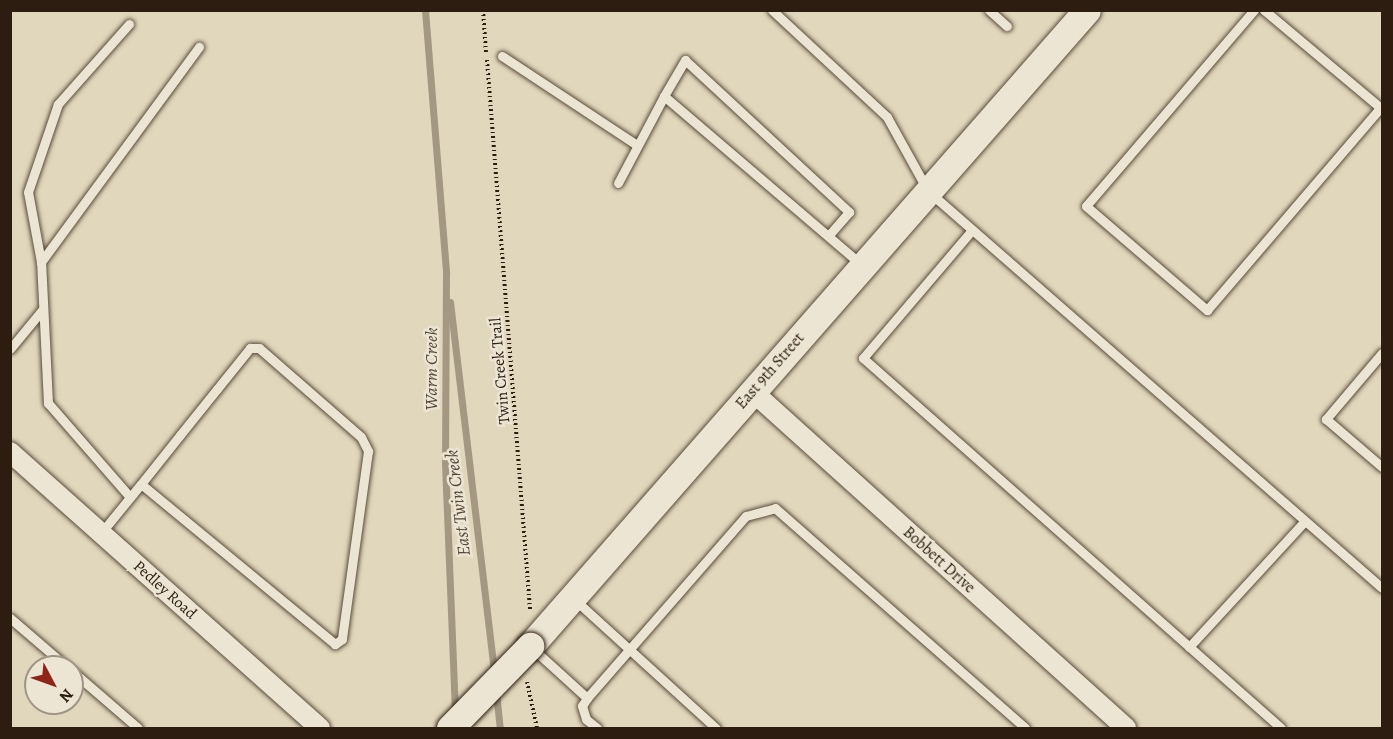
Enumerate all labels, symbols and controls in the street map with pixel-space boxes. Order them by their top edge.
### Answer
street label: Twin Creek Trail [486,317,514,425]
water label: Warm Creek [420,328,442,410]
street label: East 9th Street [732,329,808,413]
water label: East Twin Creek [441,449,475,557]
street label: Bobbett Drive [899,523,979,597]
street label: Pedley Road [129,557,201,623]
north arrow [24,655,84,715]
text: N [54,684,78,707]

